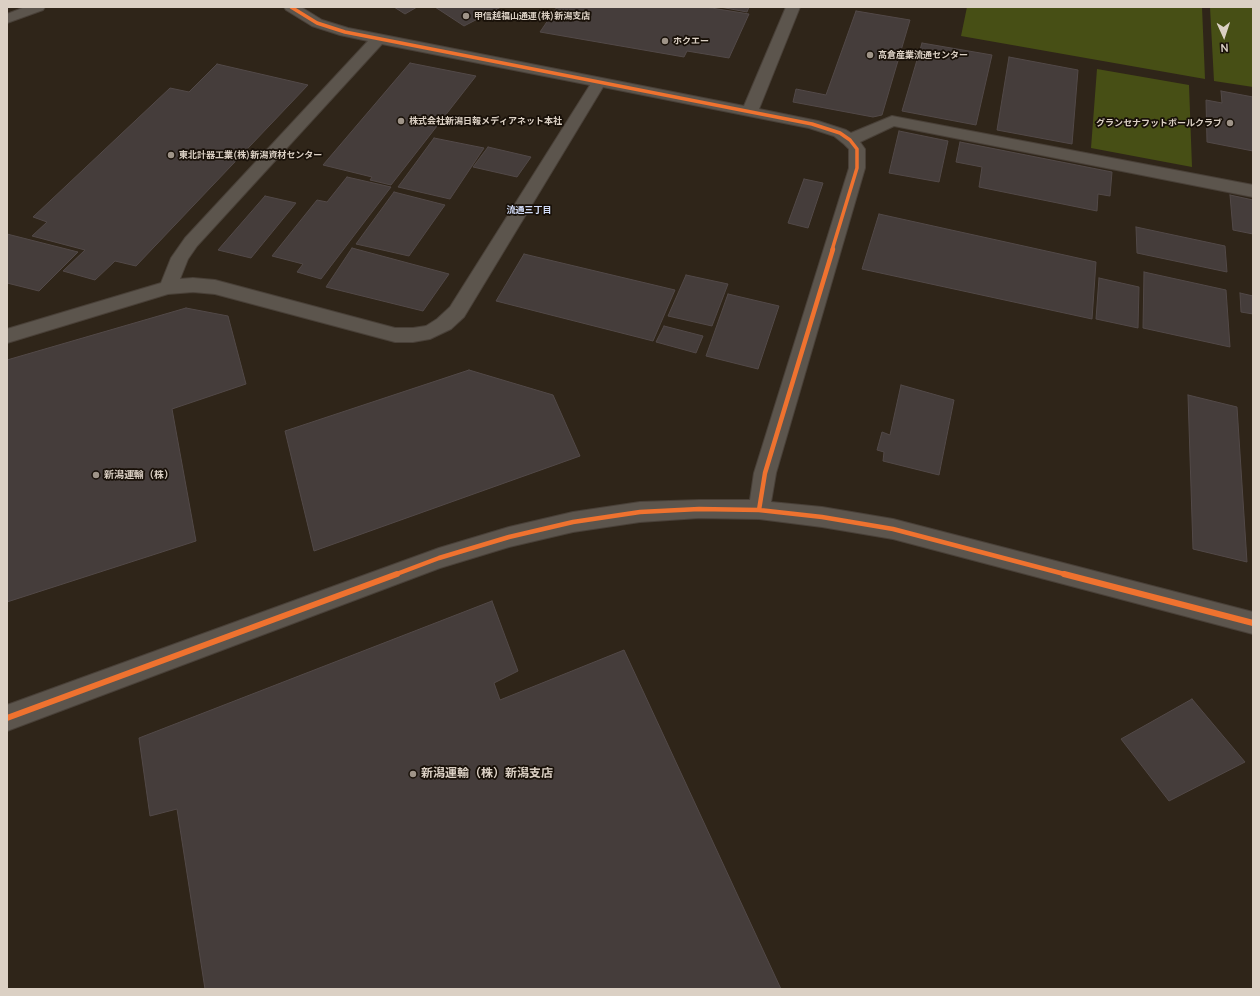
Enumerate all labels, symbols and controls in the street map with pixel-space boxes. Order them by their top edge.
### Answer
marker: 甲信越福山通運(株)新潟支店 [461,11,471,21]
place label: 甲信越福山通運(株)新潟支店 [474,11,590,21]
north arrow [1204,16,1244,56]
marker: ホクエー [660,36,670,46]
place label: ホクエー [673,36,709,46]
text: N [1220,41,1229,56]
marker: 高倉産業流通センター [865,50,875,60]
place label: 高倉産業流通センター [878,50,968,60]
marker: 株式会社新潟日報メディアネット本社 [396,116,406,126]
place label: 株式会社新潟日報メディアネット本社 [409,116,562,126]
place label: グランセナフットボールクラブ [1096,118,1222,128]
marker: グランセナフットボールクラブ [1225,118,1235,128]
marker: 東北計器工業(株)新潟資材センター [166,150,176,160]
place label: 東北計器工業(株)新潟資材センター [179,150,322,160]
district label: 流通三丁目 [507,205,551,215]
place label: 新潟運輸（株） [104,469,174,481]
marker: 新潟運輸（株） [91,470,101,480]
place label: 新潟運輸（株）新潟支店 [421,767,553,781]
marker: 新潟運輸（株）新潟支店 [408,769,418,779]

